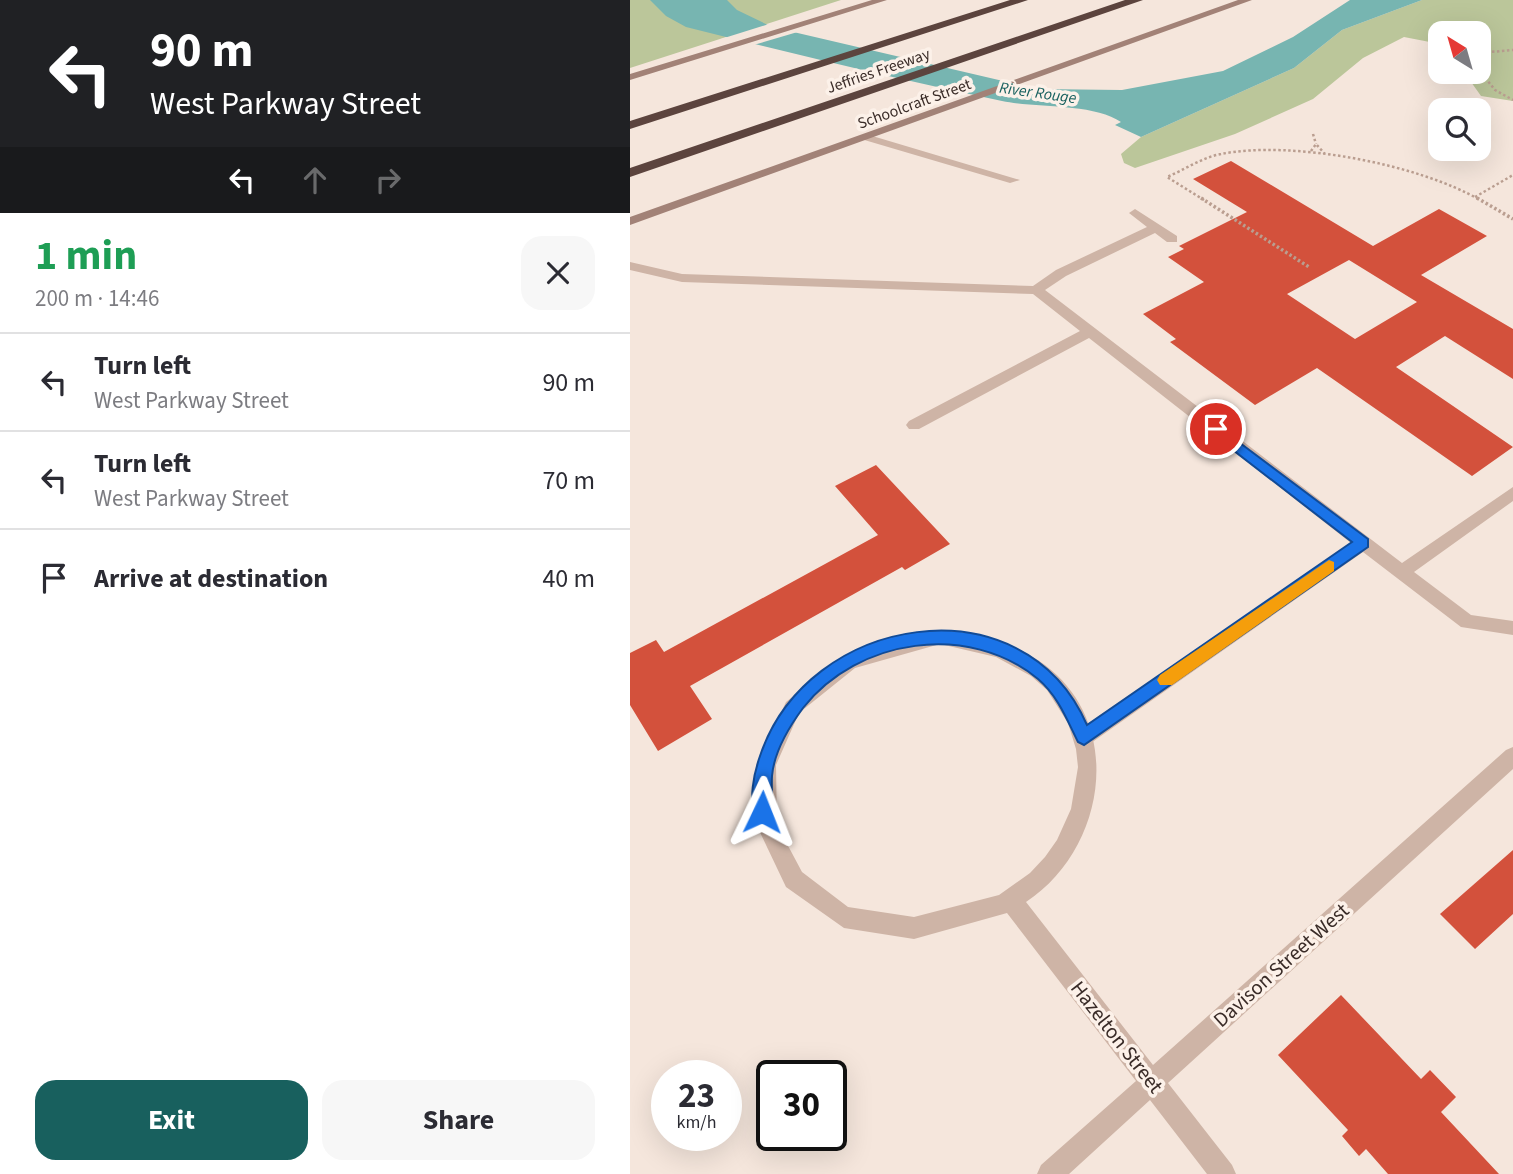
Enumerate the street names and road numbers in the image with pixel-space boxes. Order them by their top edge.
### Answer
street label: Jeffries Freeway [824,43,933,99]
street label: Schoolcraft Street [855,73,975,135]
street label: Davison Street West [1206,896,1356,1034]
street label: Hazelton Street [1064,974,1170,1100]

